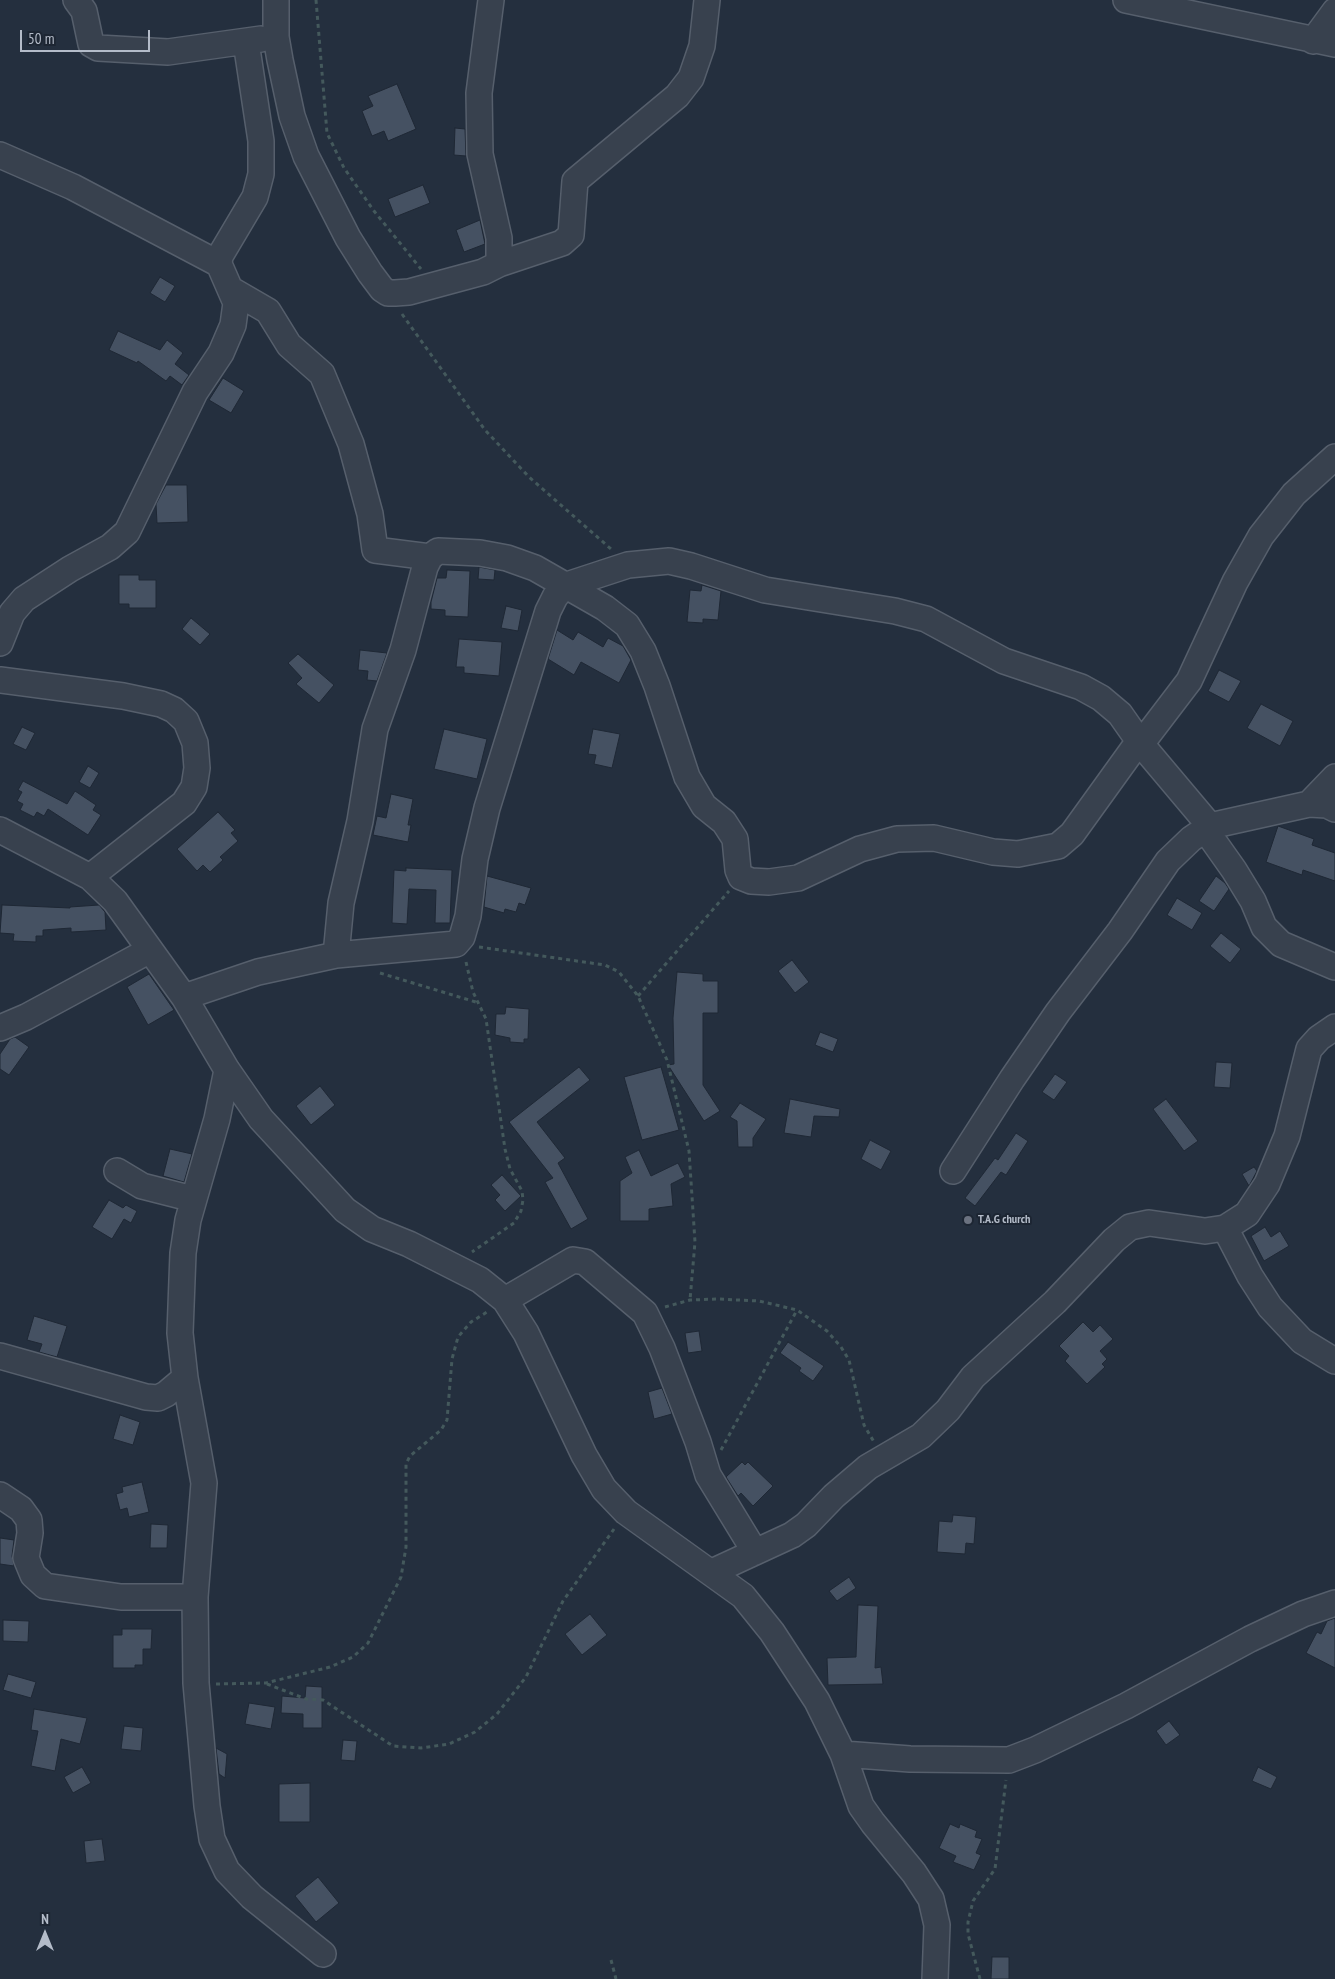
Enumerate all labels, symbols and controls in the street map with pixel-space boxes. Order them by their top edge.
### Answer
scale bar [22,20,152,52]
text: 50 m [28,29,54,48]
place label: T.A.G church [978,1213,1030,1227]
marker: T.A.G church [962,1214,974,1226]
north arrow [20,1909,70,1959]
text: N [41,1910,49,1928]

